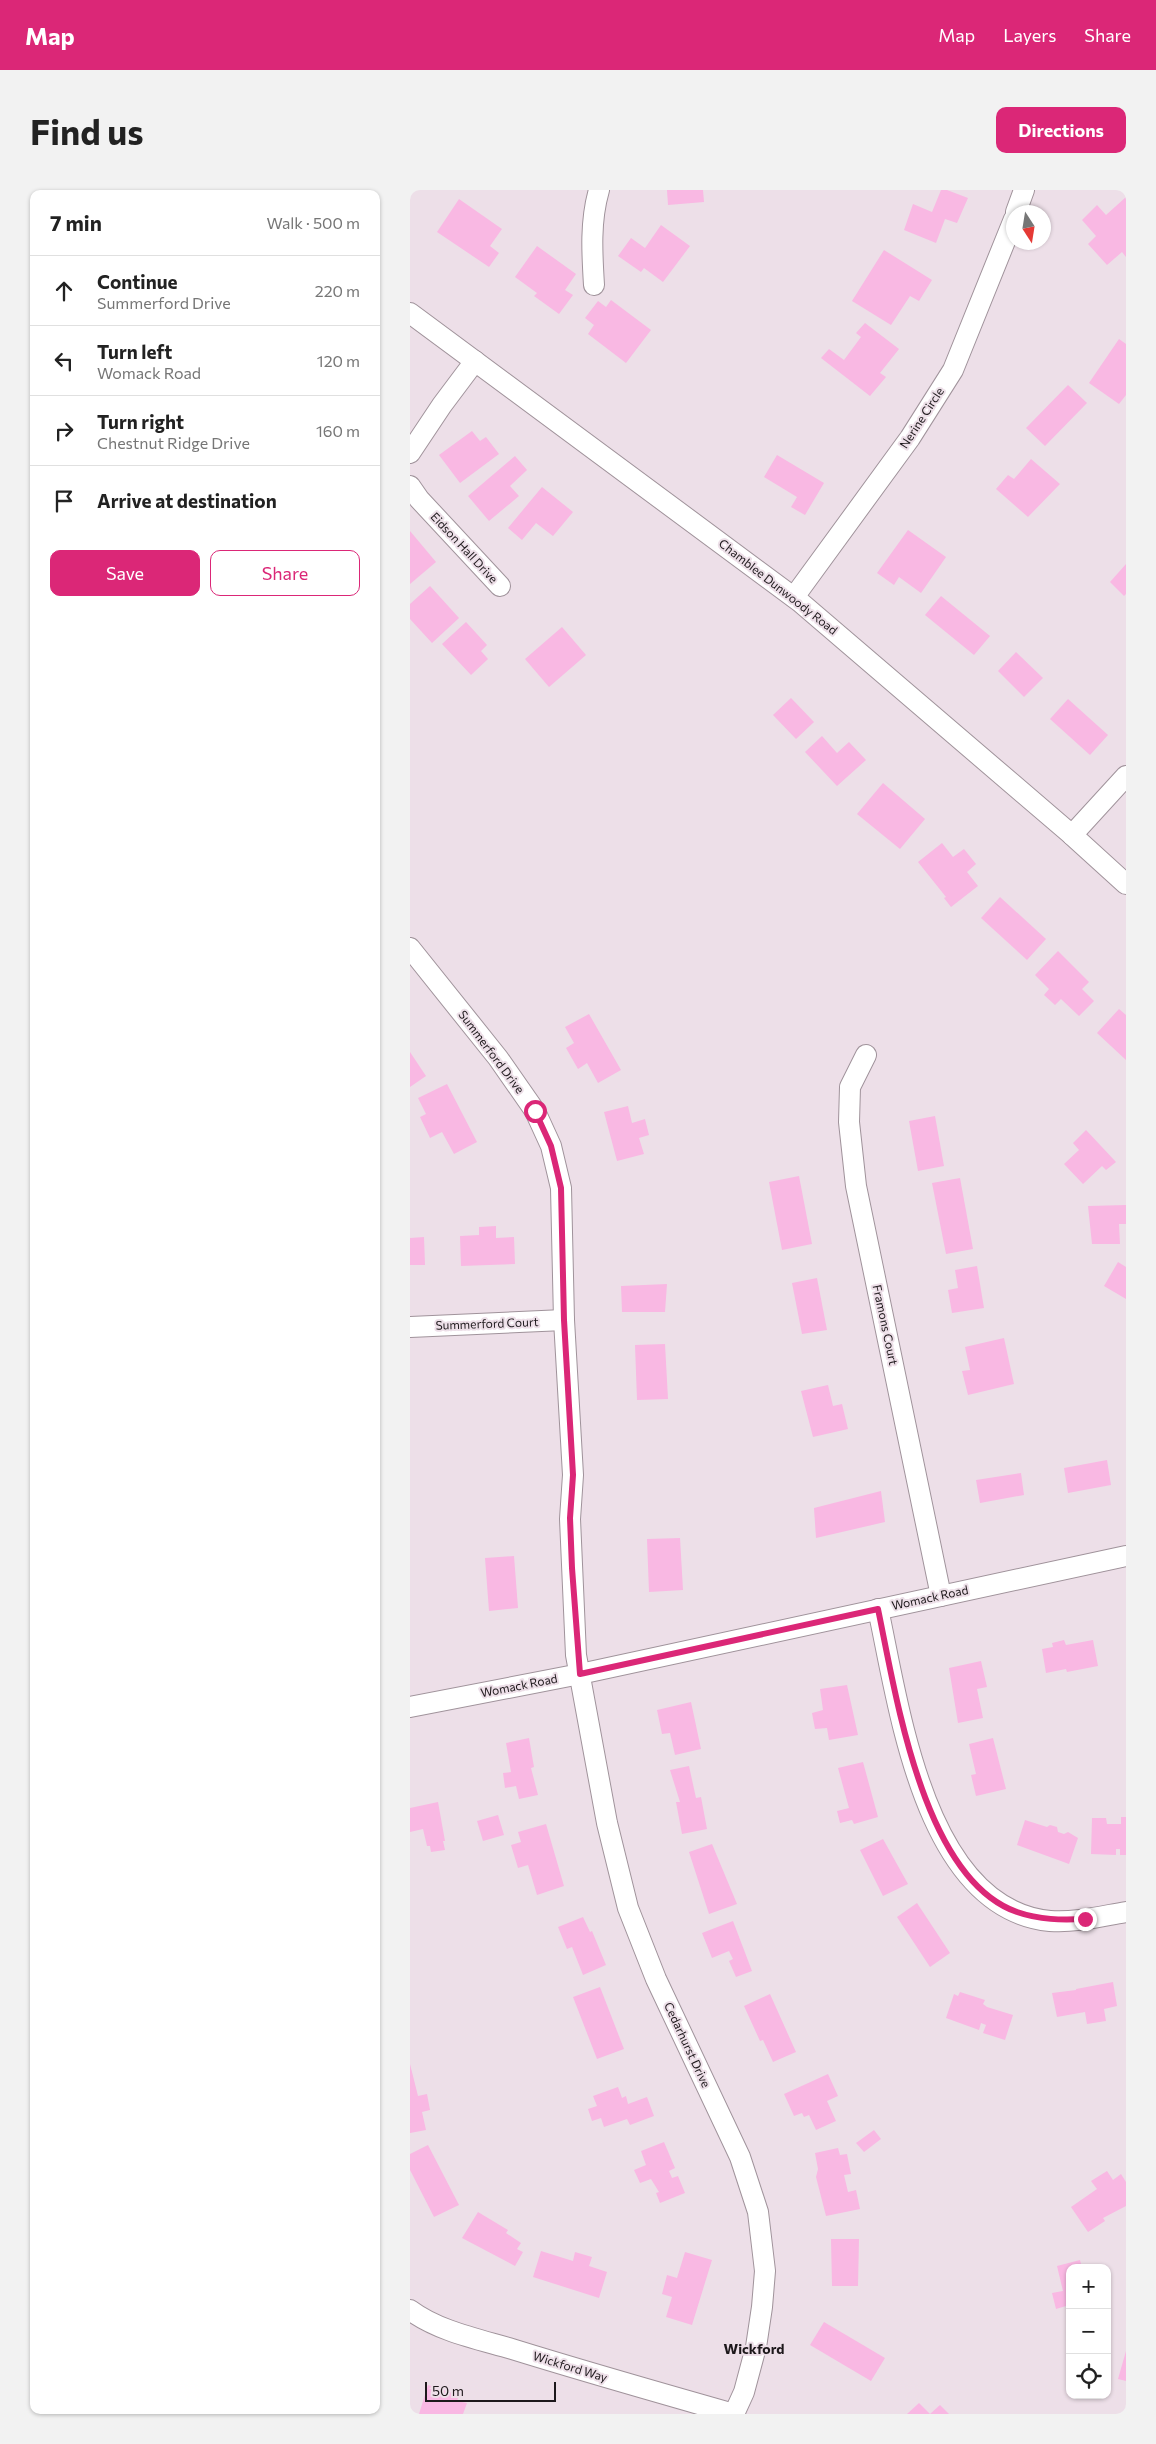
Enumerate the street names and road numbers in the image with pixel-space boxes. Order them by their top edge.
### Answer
street label: Nerine Circle [896,384,946,451]
street label: Eidson Hall Drive [428,509,501,586]
street label: Chamblee Dunwoody Road [717,536,841,637]
street label: Summerford Drive [456,1007,528,1096]
street label: Framons Court [871,1283,901,1366]
street label: Summerford Court [435,1314,539,1332]
street label: Womack Road [890,1582,969,1612]
street label: Womack Road [479,1671,559,1699]
street label: Cedarhurst Drive [662,2000,714,2089]
street label: Wickford Way [531,2348,609,2384]

